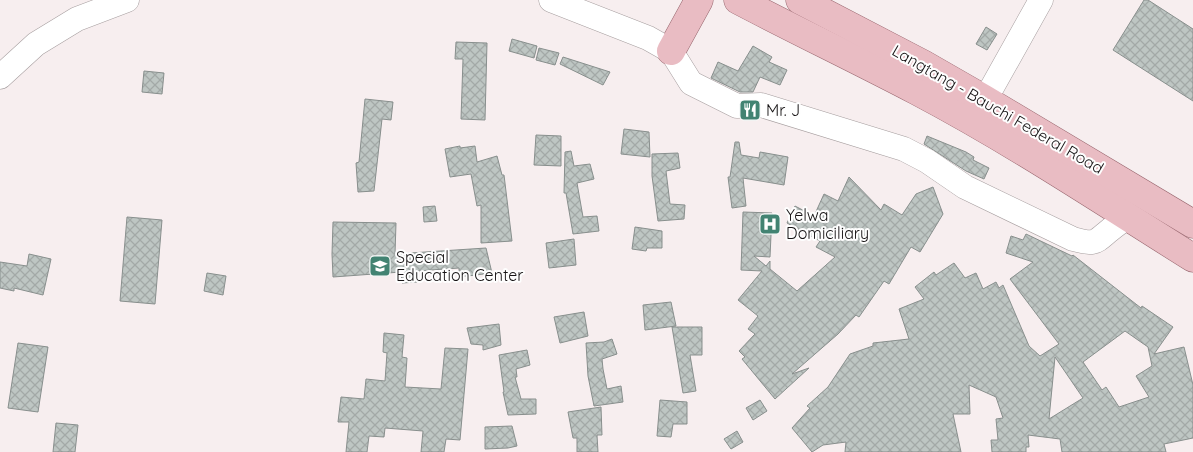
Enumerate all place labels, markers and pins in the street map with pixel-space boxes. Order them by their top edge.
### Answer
restaurant icon: Mr. J [738,98,762,122]
place label: Mr. J [766,100,800,120]
place label: Yelwa Domiciliary [786,205,869,243]
hospital icon: Yelwa Domiciliary [758,212,782,236]
place label: Special Education Center [396,247,523,285]
school or university icon: Special Education Center [368,254,392,278]

